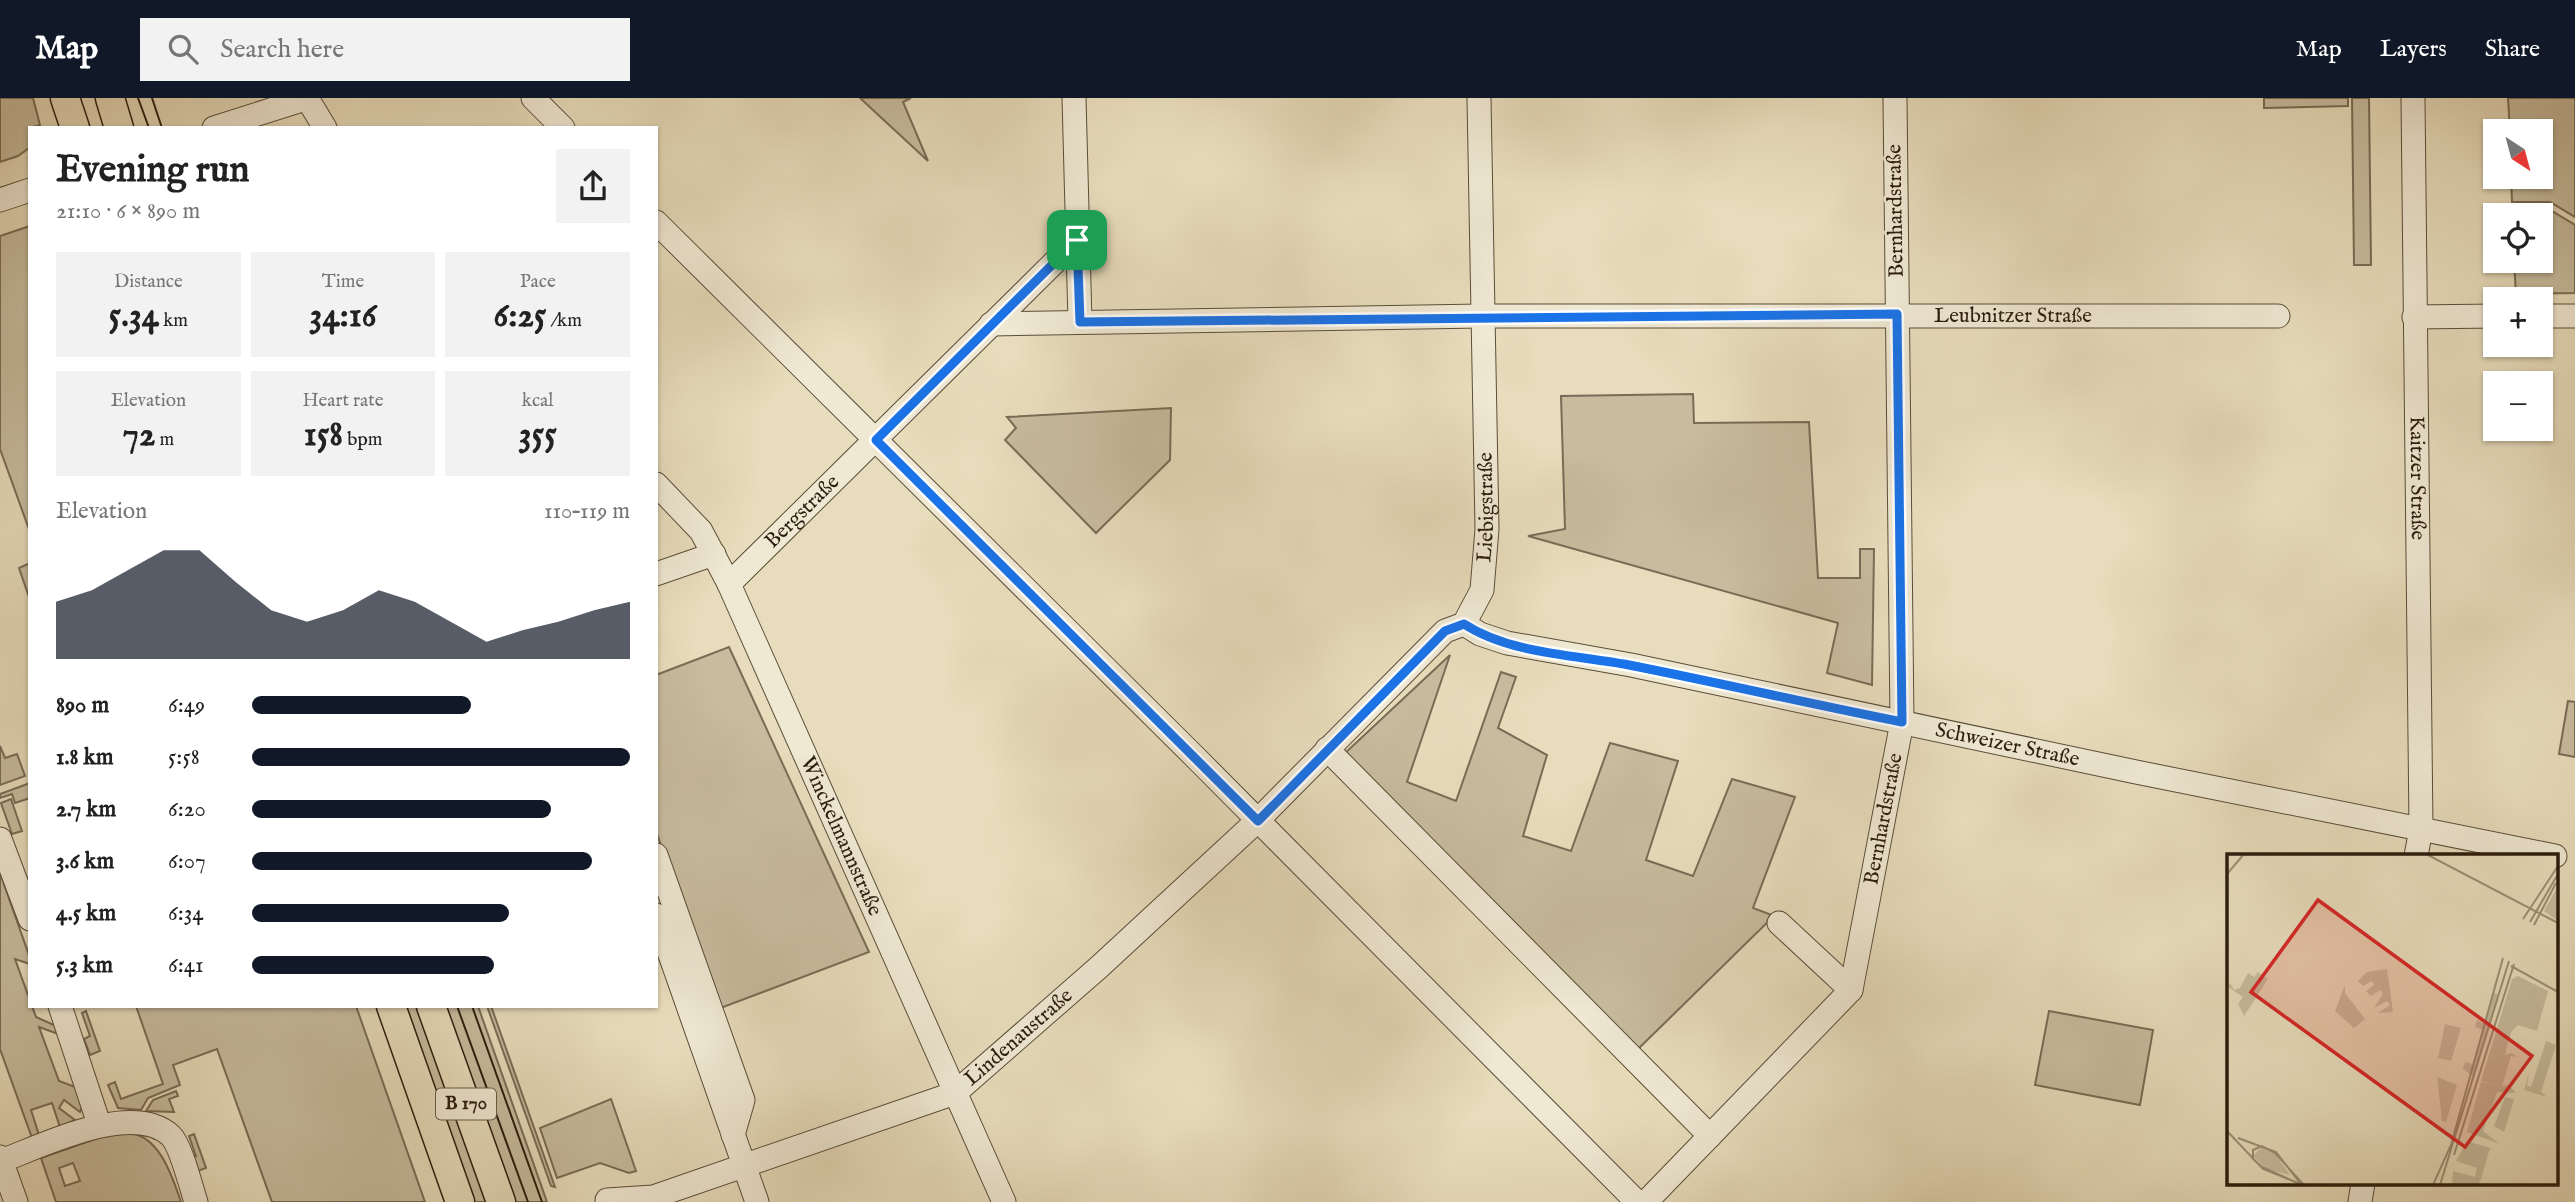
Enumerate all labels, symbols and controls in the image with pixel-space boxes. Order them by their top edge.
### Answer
search box [140,18,630,81]
text: Map [35,28,98,70]
icon: search [164,30,202,68]
text: Search here [220,33,344,66]
text: Map [2296,34,2342,65]
text: Layers [2380,34,2447,65]
text: Share [2485,34,2540,65]
north arrow [2483,119,2553,189]
map controls [2483,119,2553,441]
street label: Bernhardstraße [1881,144,1911,278]
text: Evening run [56,147,250,195]
button: share [556,149,630,223]
text: 21:10 · 6 × 890 m [56,197,200,226]
button: locate [2483,203,2553,273]
pin [1047,210,1107,270]
icon: arrive [1058,221,1096,259]
text: Distance [114,270,183,294]
text: Time [322,270,364,294]
text: Pace [520,270,556,294]
button: + [2483,287,2553,357]
text: 5.34 [109,294,159,339]
text: 34:16 [309,294,377,339]
text: 6:25 [493,294,546,339]
street label: Leubnitzer Straße [1934,303,2092,330]
text: km [159,309,188,333]
text: /km [546,309,582,333]
button: − [2483,371,2553,441]
text: Elevation [111,389,186,413]
text: Heart rate [302,389,384,413]
text: kcal [522,389,554,413]
text: 72 [123,413,155,458]
text: 158 [304,413,343,458]
text: 355 [518,413,557,458]
street label: Kaitzer Straße [2403,416,2431,540]
text: m [155,428,174,452]
text: bpm [343,428,382,452]
street label: Liebigstraße [1471,452,1501,563]
street label: Bergstraße [759,469,846,554]
text: Elevation [56,497,147,526]
text: 110–119 m [544,497,630,526]
text: 890 m [56,691,109,720]
text: 6:49 [168,691,205,720]
street label: Schweizer Straße [1933,716,2082,773]
text: 1.8 km [56,743,114,772]
text: 5:58 [168,743,200,772]
street label: Bernhardstraße [1858,751,1909,887]
street label: Winckelmannstraße [794,752,889,921]
text: 2.7 km [56,795,116,824]
text: 6:20 [168,795,206,824]
text: 3.6 km [56,847,114,876]
text: 6:07 [168,847,206,876]
inset map [2227,854,2558,1184]
text: 4.5 km [56,899,116,928]
text: 6:34 [168,899,204,928]
text: 5.3 km [56,951,113,980]
text: 6:41 [168,951,204,980]
street label: Lindenaustraße [959,982,1079,1092]
road number: B 170 [436,1088,496,1120]

